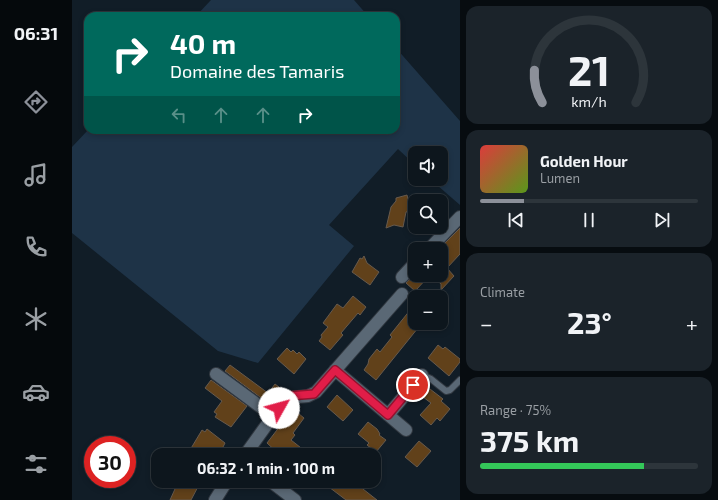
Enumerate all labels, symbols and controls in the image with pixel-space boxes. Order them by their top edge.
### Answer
text: 06:31 [14,22,58,44]
text: 40 m [170,26,236,60]
icon: right [104,28,156,80]
text: 21 [568,44,610,94]
text: Domaine des Tamaris [170,60,344,82]
icon: directions [22,88,50,116]
text: km/h [571,92,607,109]
icon: left [168,104,190,126]
icon: ahead [210,104,232,126]
icon: ahead [252,104,274,126]
icon: right [294,104,316,126]
map controls [408,146,448,330]
button: sound [408,146,448,186]
text: Golden Hour [540,152,628,170]
icon: music [22,161,50,189]
text: Lumen [540,170,580,186]
button: search [408,194,448,234]
icon: previous [505,209,527,231]
icon: pause [578,209,600,231]
icon: next [651,209,673,231]
icon: phone [22,233,50,261]
button: + [408,242,448,282]
text: Climate [480,284,525,300]
button: − [408,290,448,330]
text: 23° [567,304,612,340]
icon: climate [22,305,50,333]
text: − [480,310,493,336]
text: + [686,310,698,336]
pin [396,368,430,402]
icon: arrive [402,374,424,396]
icon: car [22,378,50,406]
position arrow [258,387,300,429]
text: Range · 75% [480,402,551,418]
text: 375 km [480,422,579,458]
speed limit sign: 30 [84,436,136,488]
icon: filters [22,450,50,478]
text: 06:32 · 1 min · 100 m [197,459,335,477]

